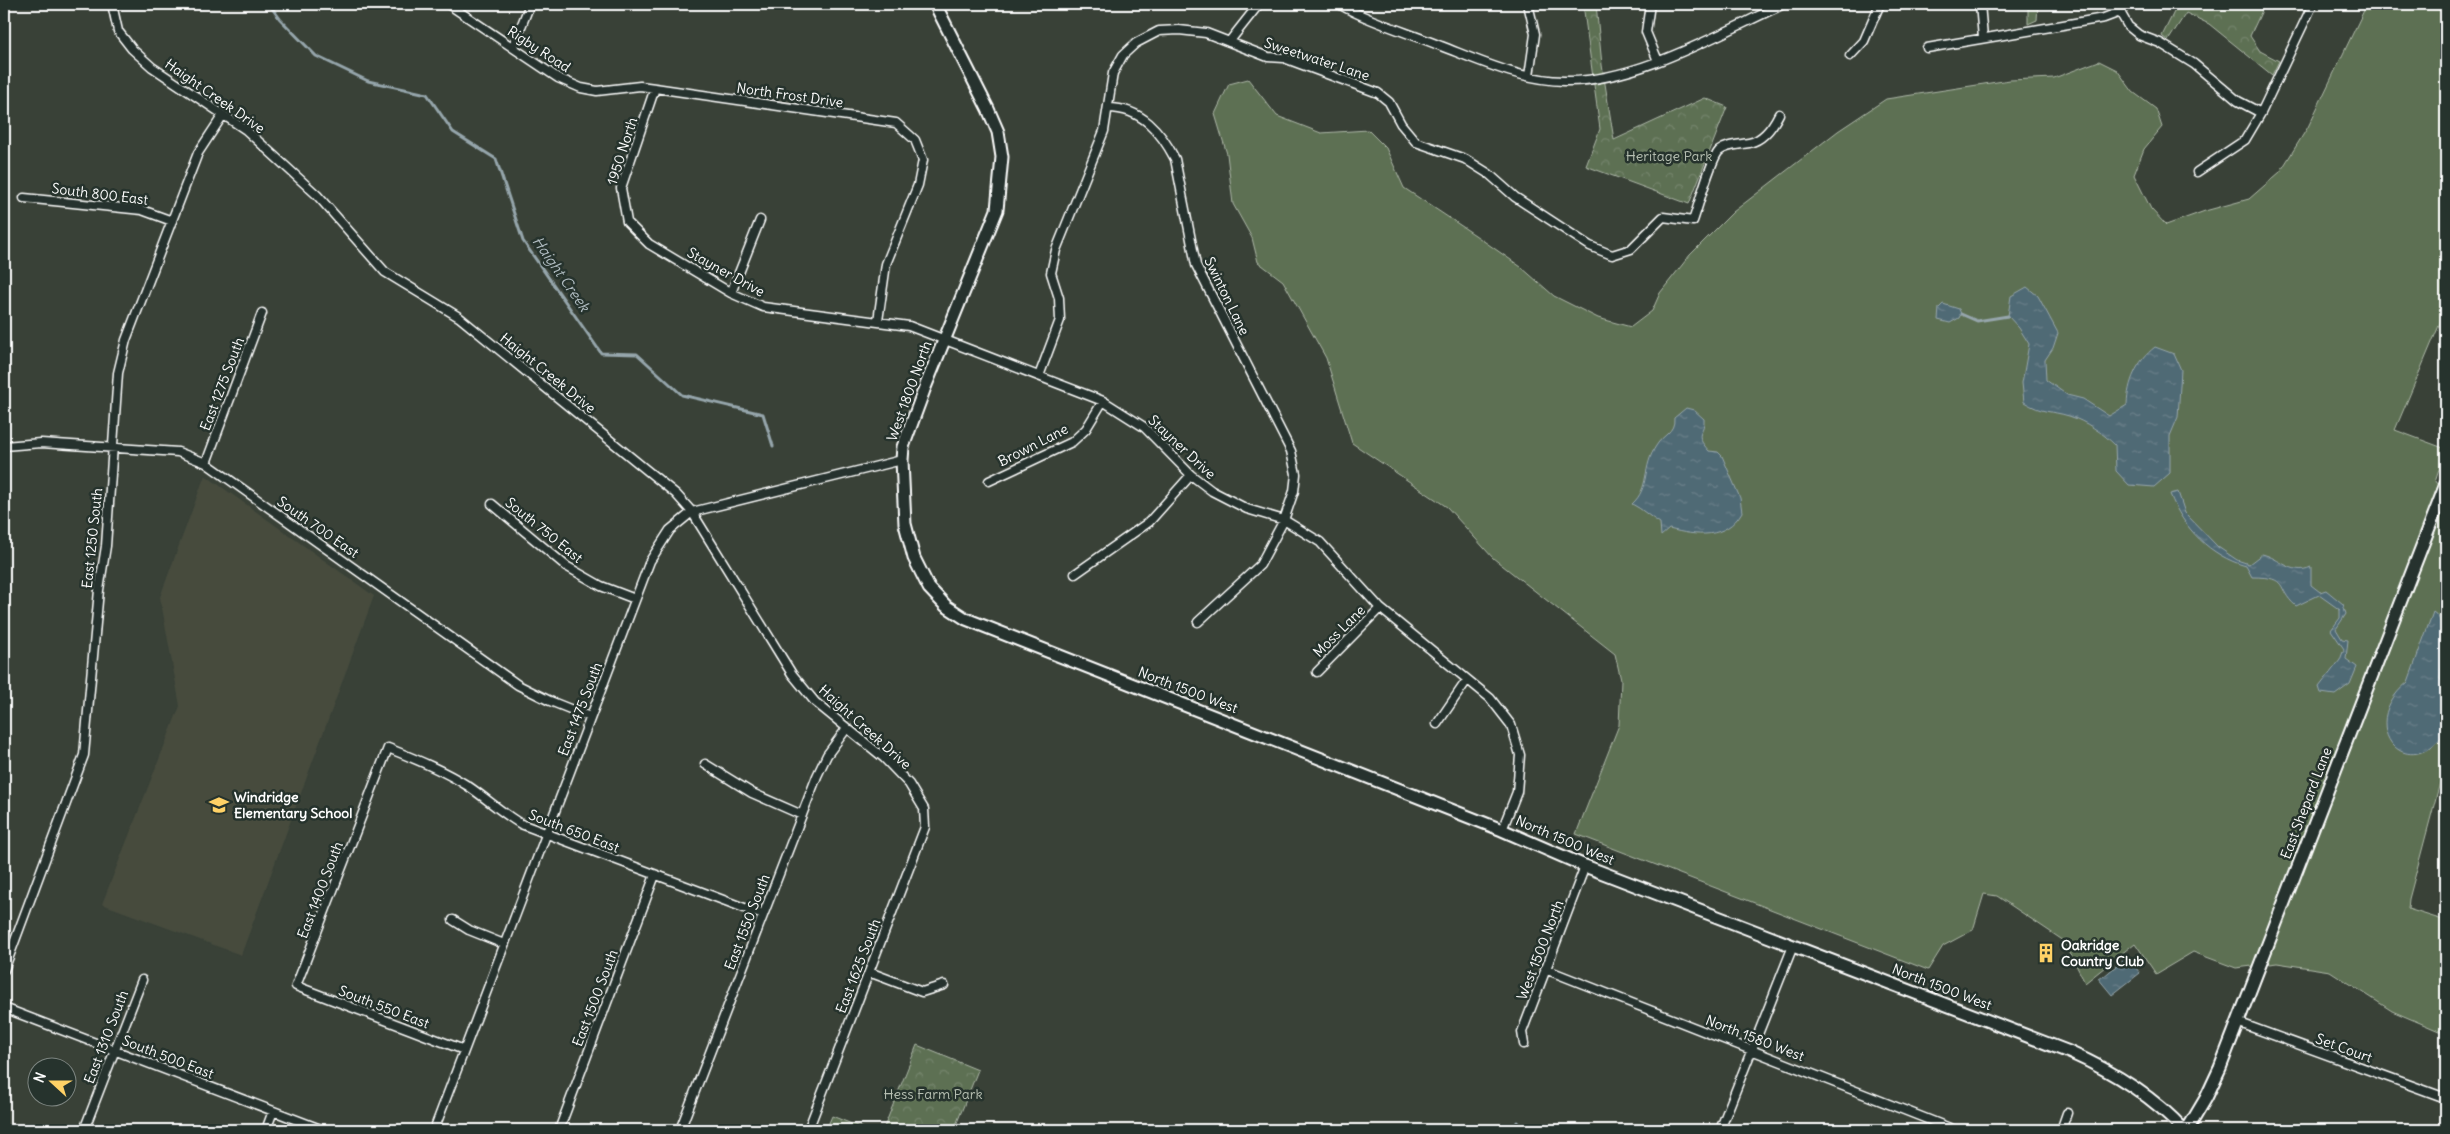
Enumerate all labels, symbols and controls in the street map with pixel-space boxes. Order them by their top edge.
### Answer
street label: Rigby Road [504,22,574,76]
street label: Sweetwater Lane [1262,33,1372,85]
street label: Haight Creek Drive [161,55,269,137]
street label: North Frost Drive [735,79,845,111]
street label: 1950 North [603,115,641,187]
park label: Heritage Park [1626,147,1712,165]
street label: South 800 East [51,179,149,209]
water label: Haight Creek [529,232,595,316]
street label: Stayner Drive [684,243,768,301]
street label: Swinton Lane [1200,254,1254,338]
street label: Haight Creek Drive [496,329,600,417]
street label: East 1275 South [196,335,248,433]
street label: West 1800 North [883,338,935,444]
street label: Stayner Drive [1144,411,1220,483]
street label: Brown Lane [995,420,1071,470]
street label: East 1250 South [78,487,106,589]
street label: South 700 East [274,492,363,562]
street label: South 750 East [502,493,587,567]
street label: Moss Lane [1309,601,1369,661]
street label: East 1475 South [554,660,606,758]
street label: North 1500 West [1136,663,1241,717]
street label: Haight Creek Drive [815,681,915,773]
street label: East Shepard Lane [2276,745,2336,861]
place label: Windridge Elementary School [234,788,352,822]
school or university icon: Windridge Elementary School [208,794,230,816]
street label: South 650 East [526,805,622,857]
street label: North 1500 West [1513,811,1617,869]
street label: East 1400 South [293,839,347,941]
street label: East 1550 South [720,872,774,972]
street label: West 1500 North [1513,898,1567,1002]
street label: East 1625 South [832,916,884,1016]
place label: Oakridge Country Club [2061,936,2144,970]
building icon: Oakridge Country Club [2035,942,2057,964]
street label: East 1500 South [568,947,622,1049]
street label: North 1500 West [1890,960,1995,1014]
street label: South 550 East [336,981,432,1033]
street label: East 1310 South [80,988,132,1086]
street label: North 1580 West [1703,1011,1807,1065]
street label: Set Court [2313,1029,2375,1067]
street label: South 500 East [120,1031,217,1083]
north arrow [28,1056,78,1106]
text: N [30,1070,50,1085]
park label: Hess Farm Park [883,1085,983,1103]

